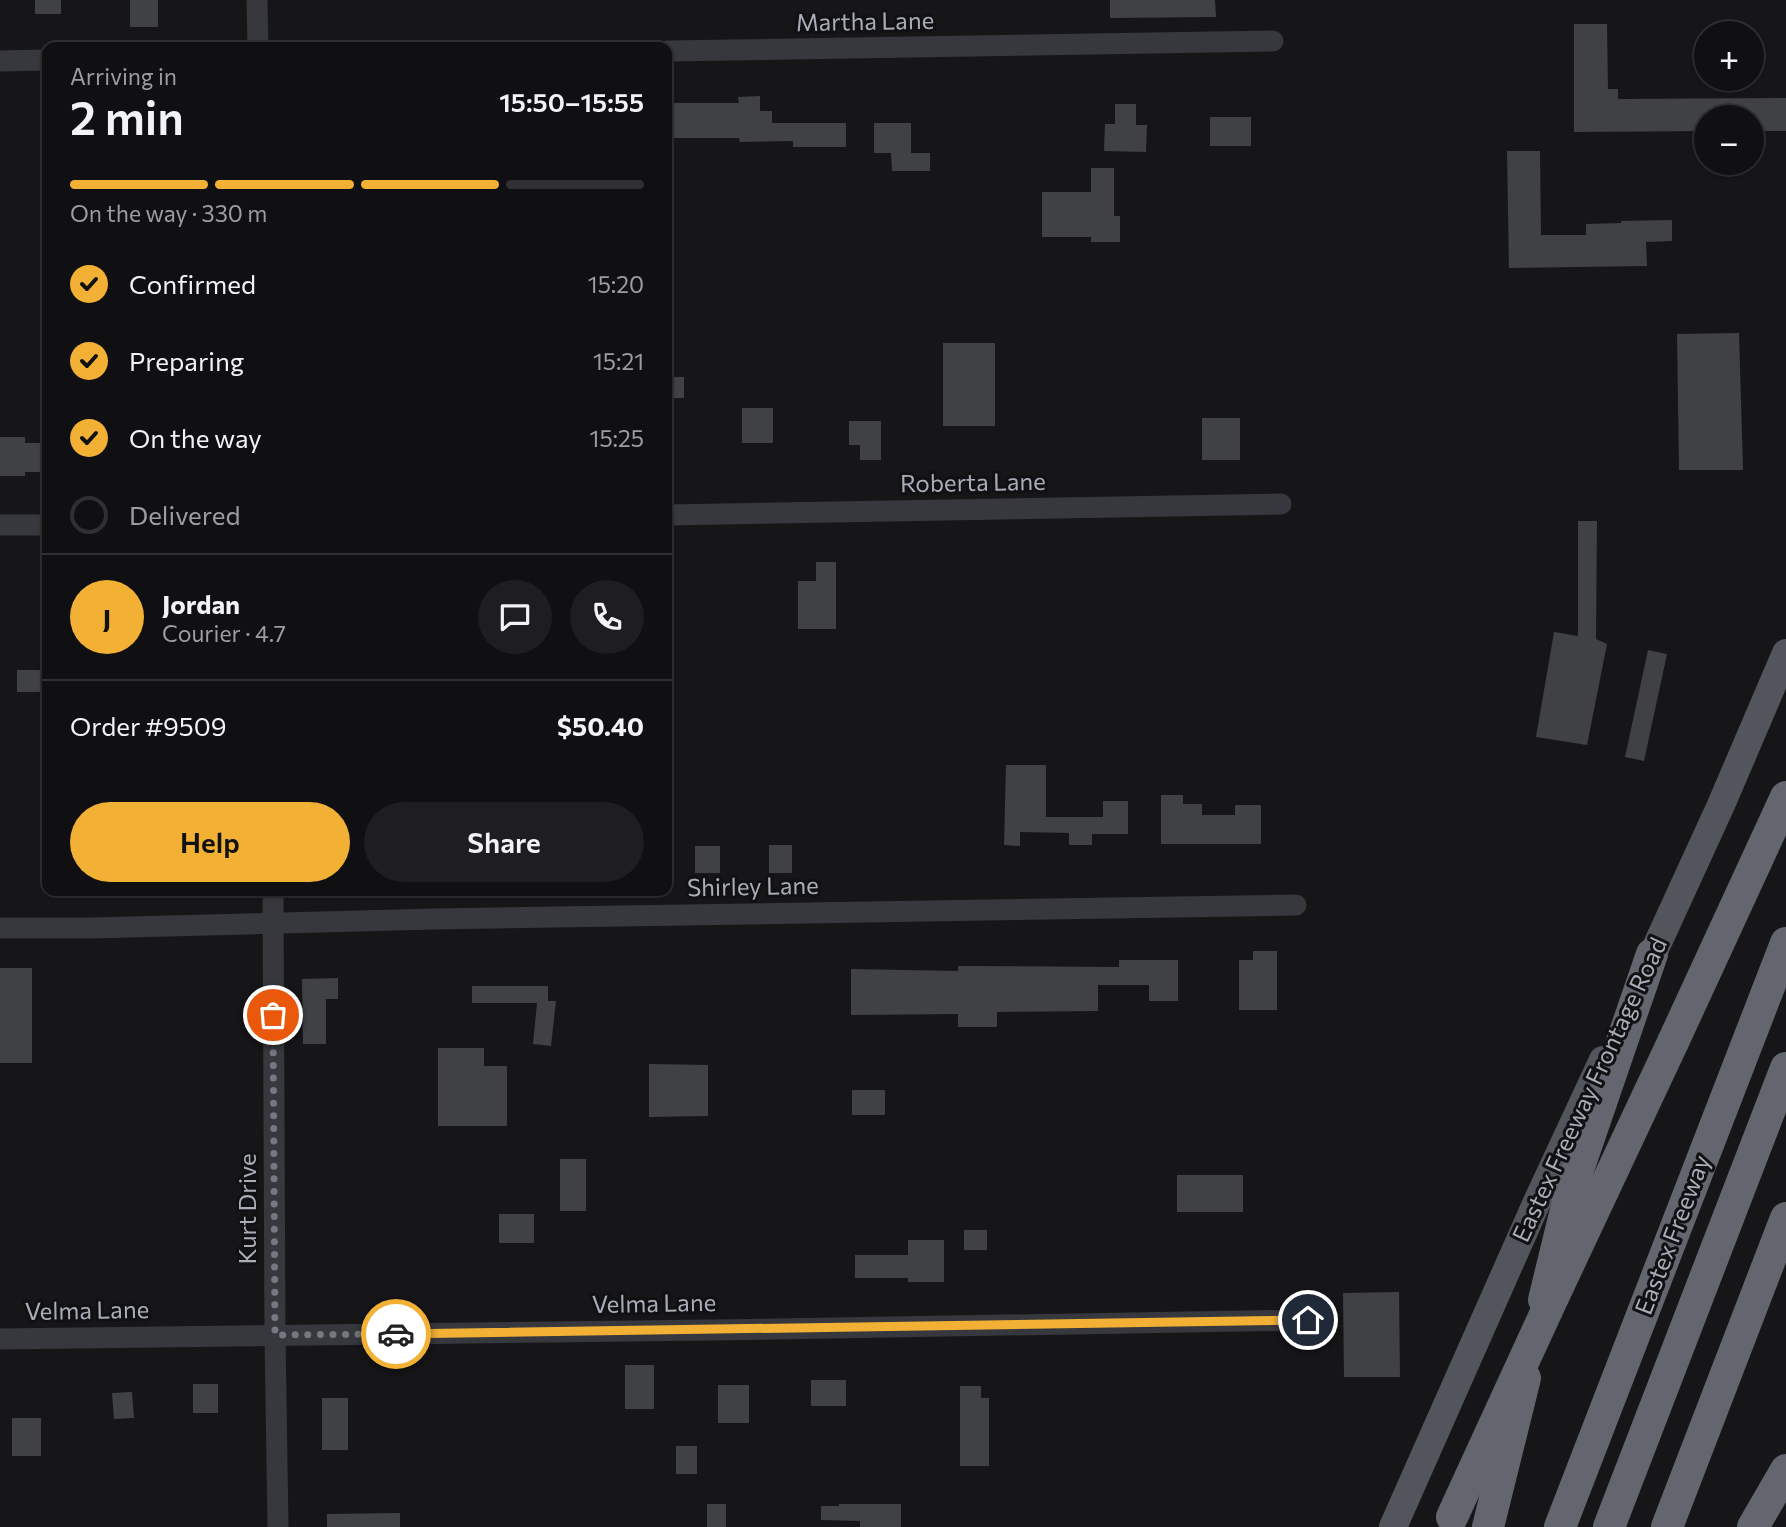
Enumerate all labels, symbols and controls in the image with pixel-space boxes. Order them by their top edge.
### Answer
street label: Martha Lane [796,5,934,36]
map controls [1694,21,1764,175]
button: + [1694,21,1764,91]
text: Arriving in [70,62,177,90]
text: 15:50–15:55 [499,86,644,117]
text: 2 min [70,88,184,144]
button: − [1694,105,1764,175]
text: On the way · 330 m [70,199,267,227]
icon: check [70,265,108,303]
text: Confirmed [129,268,256,299]
text: 15:20 [588,270,644,298]
icon: check [70,342,108,380]
text: Preparing [129,345,244,376]
text: 15:21 [593,347,644,375]
icon: check [70,419,108,457]
text: On the way [129,422,262,453]
text: 15:25 [590,424,644,452]
street label: Roberta Lane [900,466,1046,497]
text: Delivered [129,499,240,530]
button: chat [478,580,552,654]
button: phone [570,580,644,654]
text: Jordan [162,588,240,619]
text: J [103,602,111,633]
text: Courier · 4.7 [162,619,286,647]
text: Order #9509 [70,710,227,741]
text: $50.40 [557,710,644,741]
button: Help [70,802,350,882]
button: Share [364,802,644,882]
street label: Shirley Lane [687,870,819,901]
street label: Eastex Freeway Frontage Road [1507,933,1673,1247]
pin [243,985,303,1045]
icon: bag [254,996,292,1034]
street label: Eastex Freeway [1629,1151,1717,1319]
street label: Kurt Drive [232,1153,261,1265]
street label: Velma Lane [592,1287,716,1318]
pin [1278,1290,1338,1350]
street label: Velma Lane [25,1294,149,1325]
courier [361,1299,431,1369]
icon: home [1289,1301,1327,1339]
icon: car [377,1315,415,1353]

